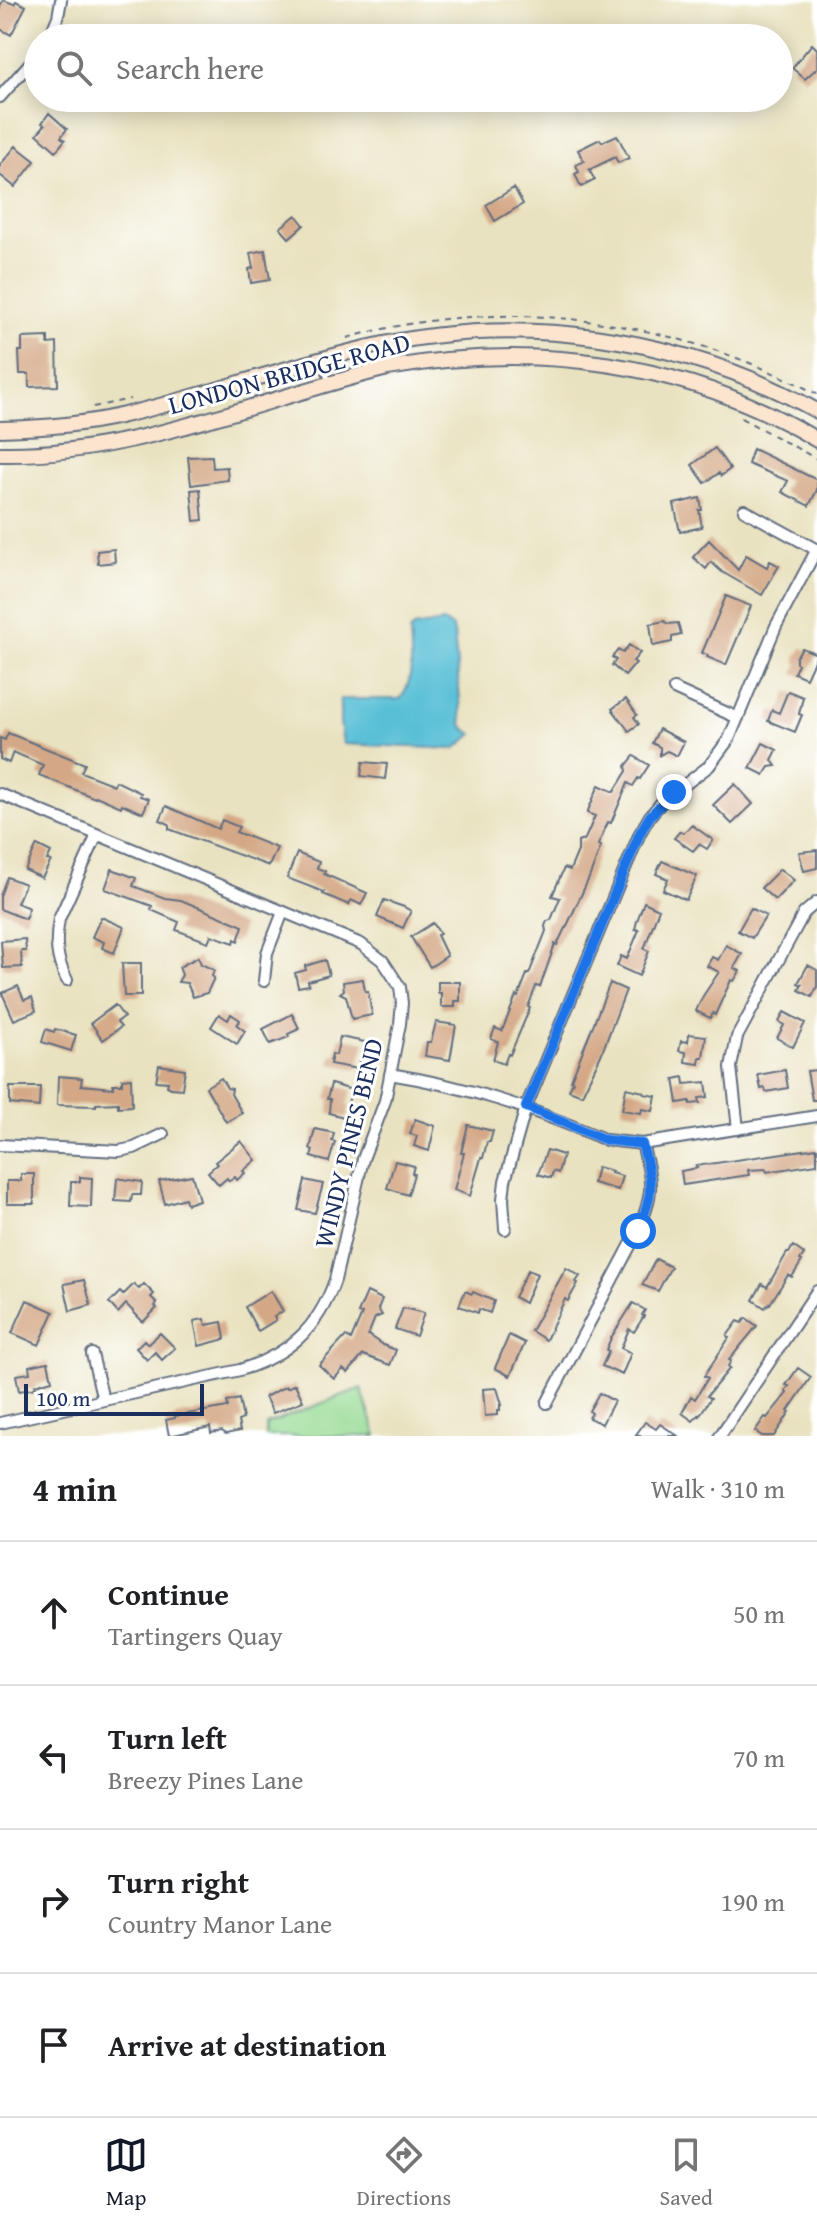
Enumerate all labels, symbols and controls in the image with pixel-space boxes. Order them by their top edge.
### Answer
search box [24,24,793,112]
icon: search [52,46,96,90]
text: Search here [116,46,264,90]
street label: LONDON BRIDGE ROAD [164,322,414,424]
route end [656,774,692,810]
street label: WINDY PINES BEND [303,1034,393,1252]
route start [620,1213,656,1249]
scale bar [24,1380,204,1416]
text: 100 m [36,1382,91,1414]
text: 4 min [32,1464,117,1513]
text: Walk · 310 m [651,1469,785,1508]
text: Continue [108,1572,229,1616]
icon: ahead [32,1591,76,1635]
text: 50 m [733,1594,785,1633]
text: Tartingers Quay [108,1616,283,1655]
text: Turn left [108,1716,227,1760]
icon: left [32,1735,76,1779]
text: 70 m [733,1738,785,1777]
text: Breezy Pines Lane [108,1760,303,1799]
text: Turn right [108,1860,249,1904]
icon: right [32,1879,76,1923]
text: 190 m [720,1882,785,1921]
text: Country Manor Lane [108,1904,332,1943]
icon: arrive [32,2023,76,2067]
text: Arrive at destination [108,2023,386,2067]
tab: Map [104,2133,148,2213]
tab: Directions [357,2133,451,2213]
tab: Saved [660,2133,713,2213]

